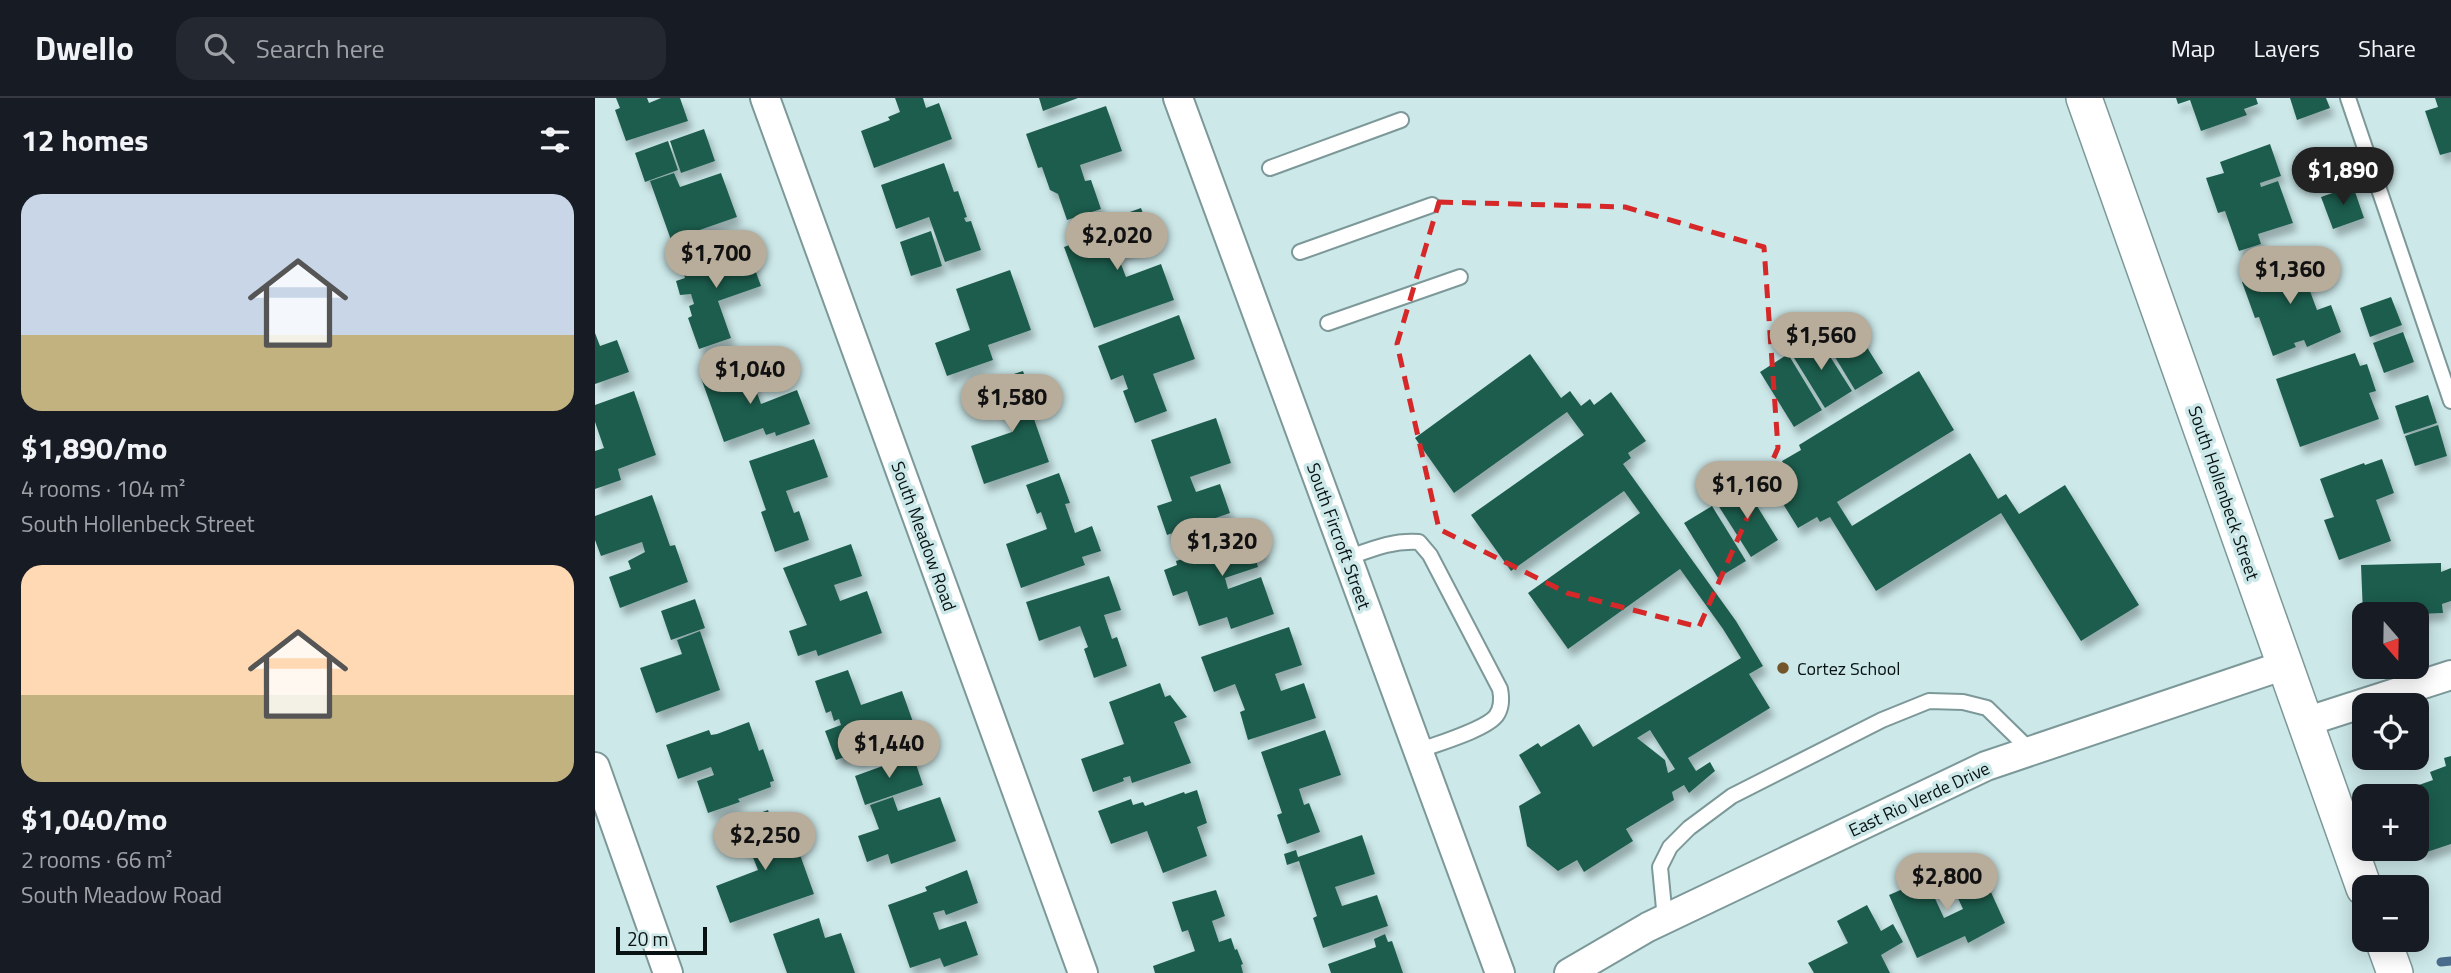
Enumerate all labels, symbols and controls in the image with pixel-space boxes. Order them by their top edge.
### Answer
search box [176,17,666,80]
text: Dwello [35,23,134,73]
icon: search [200,29,238,67]
text: Search here [256,29,385,68]
text: Map [2171,30,2216,66]
text: Layers [2254,30,2320,66]
text: Share [2358,30,2416,66]
text: 12 homes [21,117,148,163]
icon: filters [536,121,574,159]
pin: $1,890 [2286,148,2400,207]
text: $1,890 [2308,152,2378,187]
pin: $2,020 [1060,212,1174,272]
text: $2,020 [1082,217,1152,252]
pin: $1,700 [659,230,773,290]
text: $1,700 [681,235,751,270]
icon: home [235,240,361,366]
pin: $1,360 [2233,246,2347,306]
text: $1,360 [2255,251,2325,286]
pin: $1,560 [1764,313,1878,372]
text: $1,560 [1786,317,1856,352]
pin: $1,040 [693,346,807,406]
text: $1,040 [715,351,785,386]
pin: $1,580 [955,374,1069,434]
text: $1,580 [977,379,1047,414]
street label: South Hollenbeck Street [2181,402,2267,584]
text: $1,890/mo [21,425,167,471]
street label: South Meadow Road [884,457,964,615]
street label: South Fircroft Street [1300,459,1378,614]
pin: $1,160 [1690,462,1804,521]
text: $1,160 [1712,466,1782,501]
text: 4 rooms · 104 m² [21,471,185,506]
text: South Hollenbeck Street [21,506,255,541]
pin: $1,320 [1165,518,1279,578]
text: $1,320 [1187,523,1257,558]
north arrow [2352,602,2429,679]
map controls [2352,602,2429,952]
icon: home [235,611,361,737]
place label: Cortez School [1797,655,1900,682]
marker: Cortez School [1775,660,1791,676]
button: locate [2352,693,2429,770]
pin: $1,440 [832,720,946,780]
text: $1,440 [854,725,924,760]
street label: East Rio Verde Drive [1844,754,1994,844]
button: + [2352,784,2429,861]
text: $1,040/mo [21,796,167,842]
pin: $2,250 [708,812,822,872]
text: $2,250 [730,817,800,852]
text: 2 rooms · 66 m² [21,842,172,877]
pin: $2,800 [1890,854,2004,913]
text: $2,800 [1912,858,1982,893]
button: − [2352,875,2429,952]
text: South Meadow Road [21,877,222,912]
scale bar [616,924,707,956]
text: 20 m [627,924,668,953]

